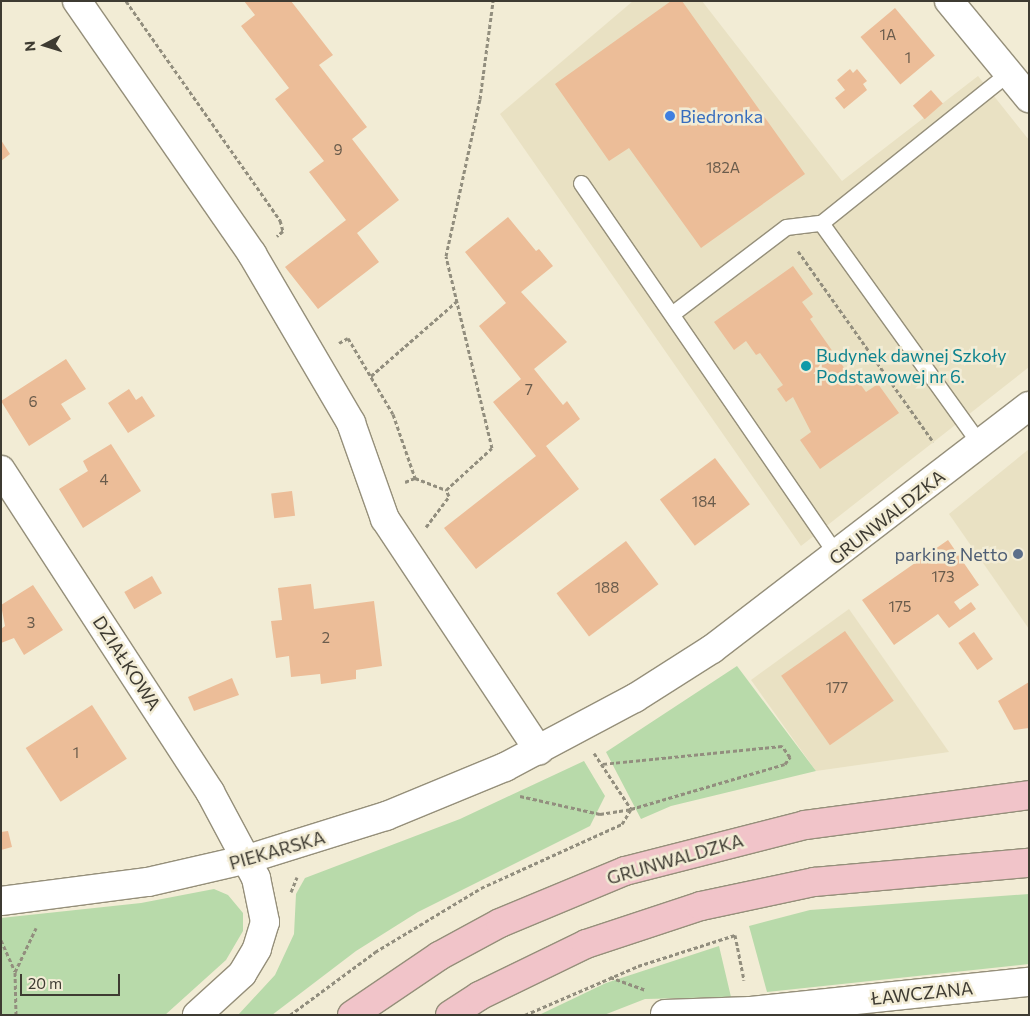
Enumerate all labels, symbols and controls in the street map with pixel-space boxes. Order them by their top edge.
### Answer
north arrow [20,20,70,70]
house number: 1A [880,26,896,44]
text: N [21,40,38,52]
house number: 1 [905,49,911,67]
place label: Biedronka [680,105,763,127]
marker: Biedronka [664,110,676,122]
house number: 9 [333,141,343,159]
house number: 182A [706,159,740,177]
place label: Budynek dawnej Szkoły Podstawowej nr 6. [816,345,1007,388]
marker: Budynek dawnej Szkoły Podstawowej nr 6. [800,360,812,372]
house number: 7 [525,381,533,399]
house number: 6 [28,393,38,411]
street label: GRUNWALDZKA [825,465,949,569]
house number: 4 [100,471,108,489]
house number: 184 [692,493,716,511]
place label: parking Netto [895,543,1008,565]
marker: parking Netto [1012,548,1024,560]
house number: 173 [932,568,954,586]
house number: 188 [595,579,619,597]
house number: 175 [889,598,911,616]
street label: DZIAŁKOWA [88,612,166,714]
house number: 3 [27,614,35,632]
house number: 2 [322,629,330,647]
house number: 177 [826,679,848,697]
house number: 1 [73,744,79,762]
street label: PIEKARSKA [227,826,327,874]
street label: GRUNWALDZKA [604,829,746,889]
scale bar [22,964,122,996]
text: 20 m [28,974,62,992]
street label: ŁAWCZANA [870,977,974,1009]

